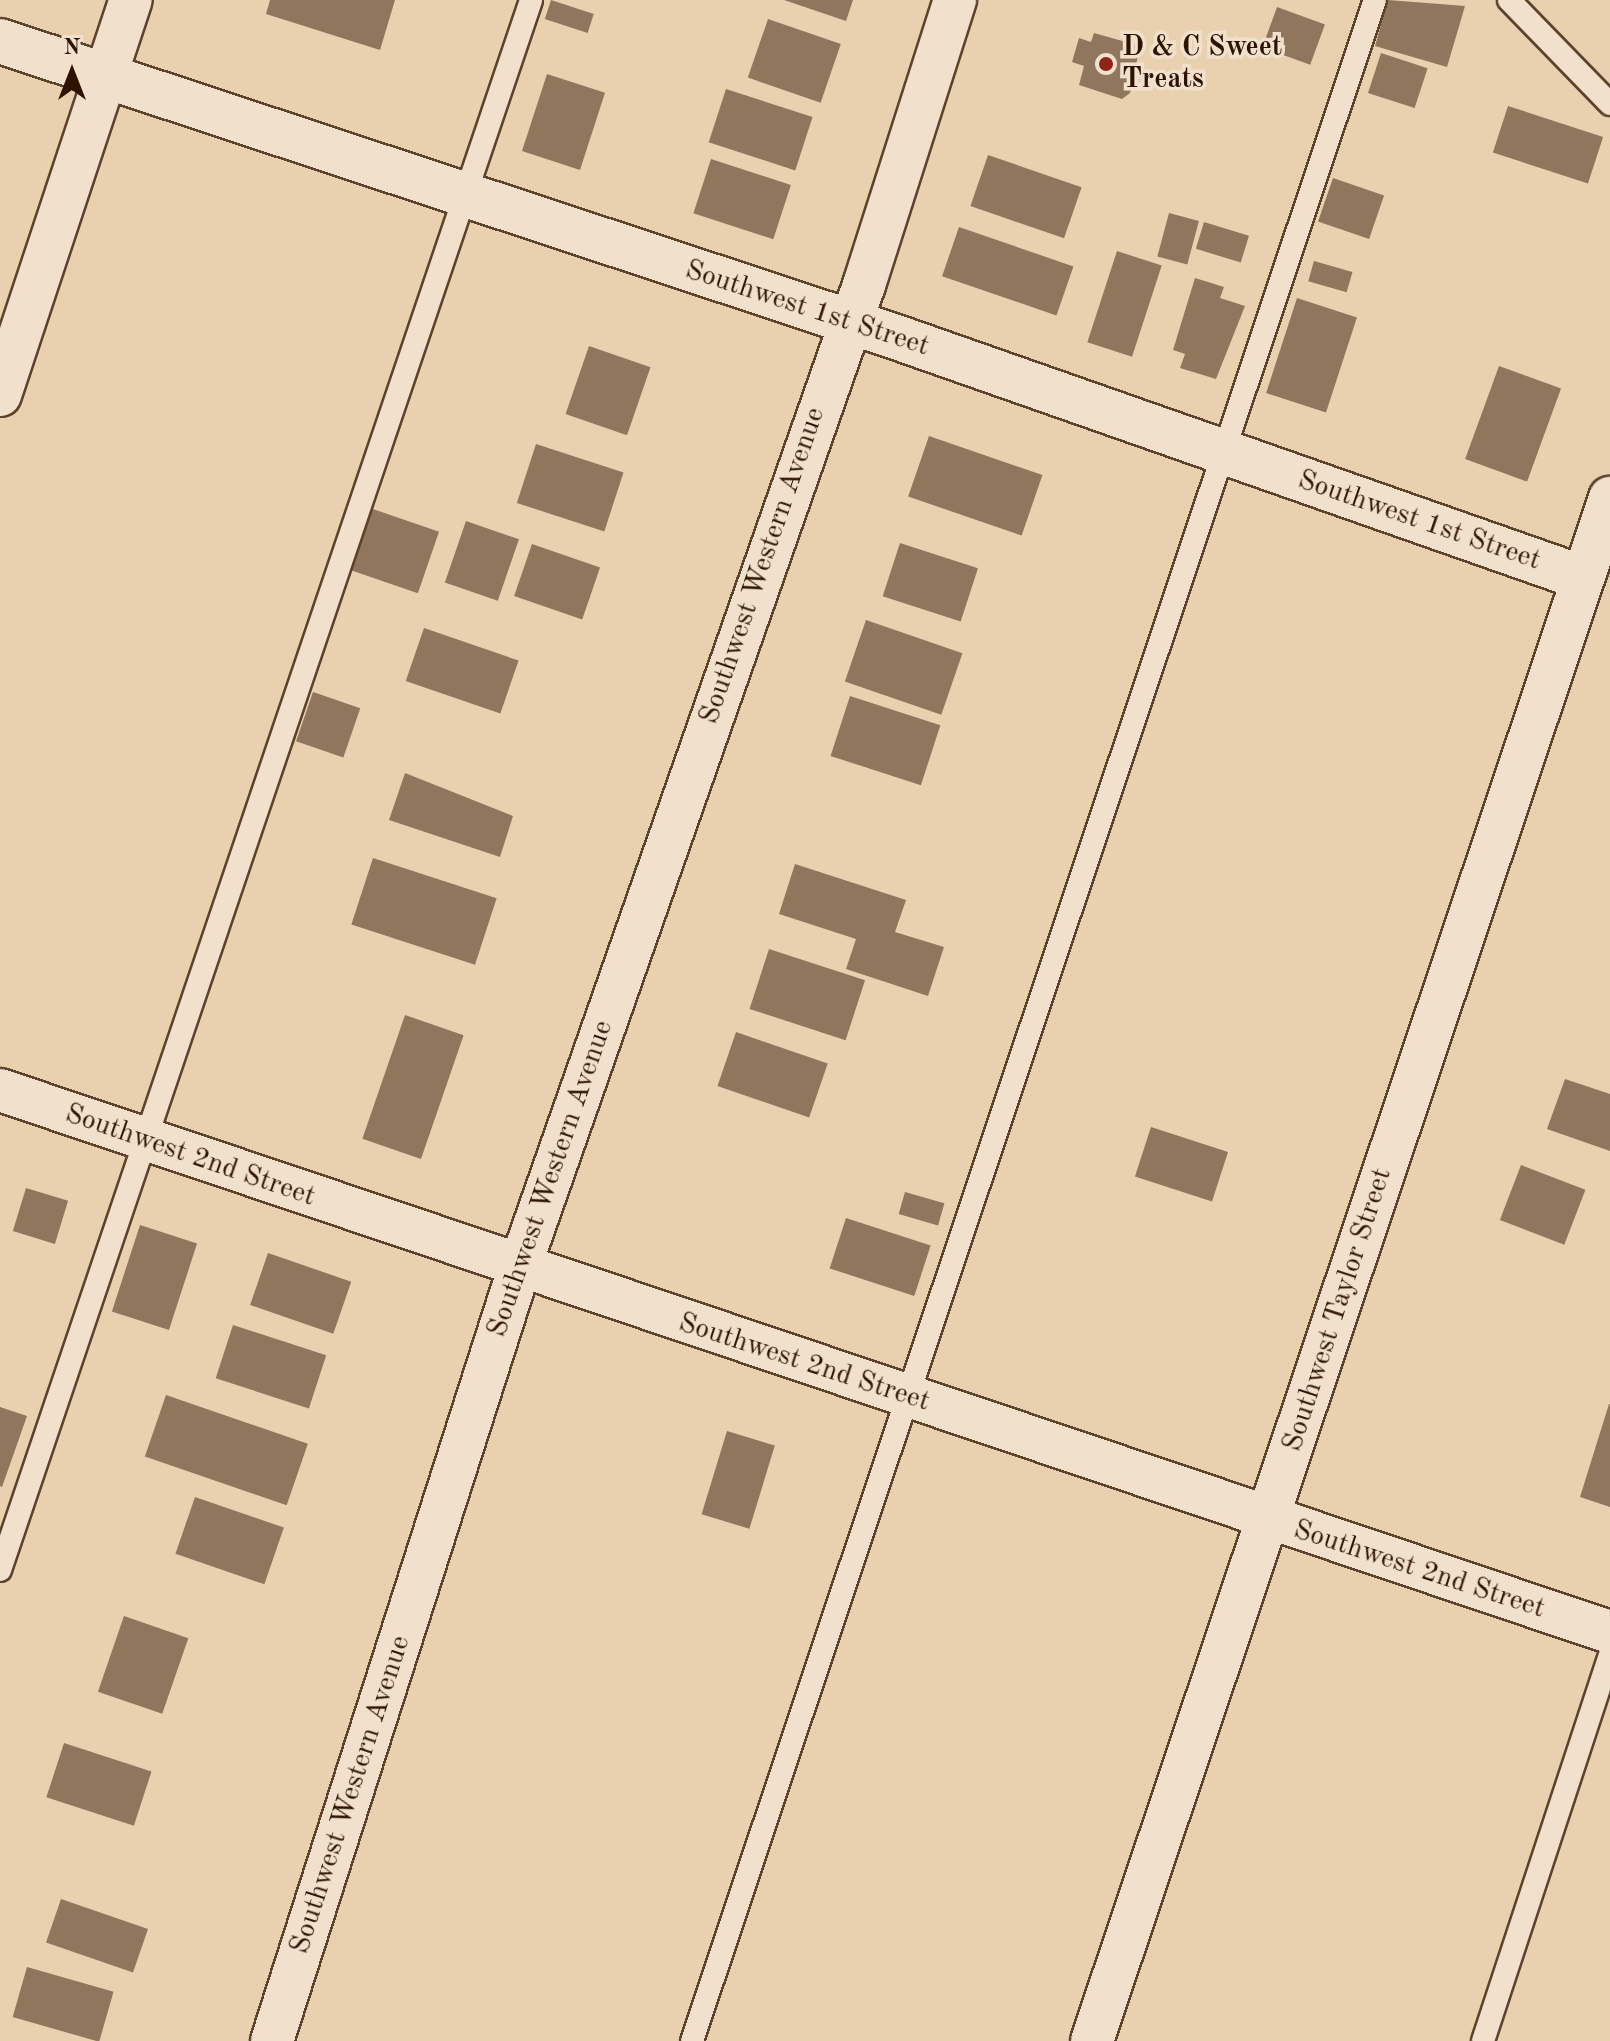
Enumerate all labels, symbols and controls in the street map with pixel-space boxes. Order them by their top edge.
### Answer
place label: D & C Sweet Treats [1122,31,1282,97]
north arrow [32,32,112,112]
text: N [64,37,80,59]
marker: D & C Sweet Treats [1097,55,1115,73]
street label: Southwest 1st Street [681,254,933,364]
street label: Southwest Western Avenue [693,403,833,729]
street label: Southwest 1st Street [1293,464,1545,578]
street label: Southwest Western Avenue [481,1016,621,1342]
street label: Southwest 2nd Street [61,1097,319,1215]
street label: Southwest Taylor Street [1276,1164,1400,1456]
street label: Southwest 2nd Street [674,1306,934,1420]
street label: Southwest 2nd Street [1289,1513,1549,1627]
street label: Southwest Western Avenue [284,1632,418,1958]

